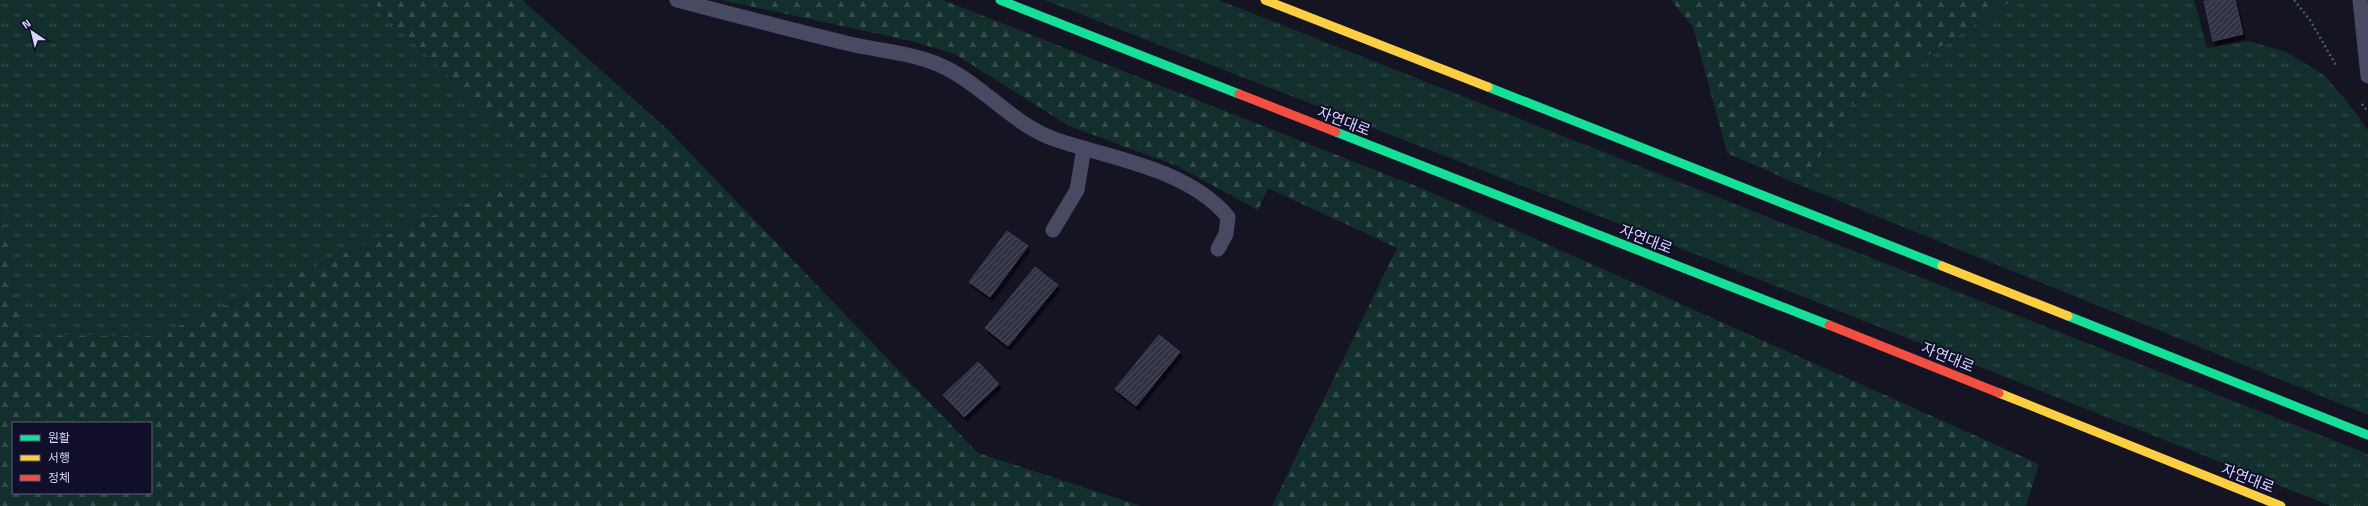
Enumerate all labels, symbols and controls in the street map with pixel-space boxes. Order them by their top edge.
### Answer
north arrow [12,12,52,52]
text: N [19,15,34,33]
street label: 자연대로 [1314,100,1374,142]
street label: 자연대로 [1616,218,1676,260]
street label: 자연대로 [1918,336,1978,378]
legend [12,422,152,494]
text: 원활 [48,428,70,447]
text: 서행 [48,448,70,467]
street label: 자연대로 [2218,457,2278,499]
text: 정체 [48,468,70,487]

